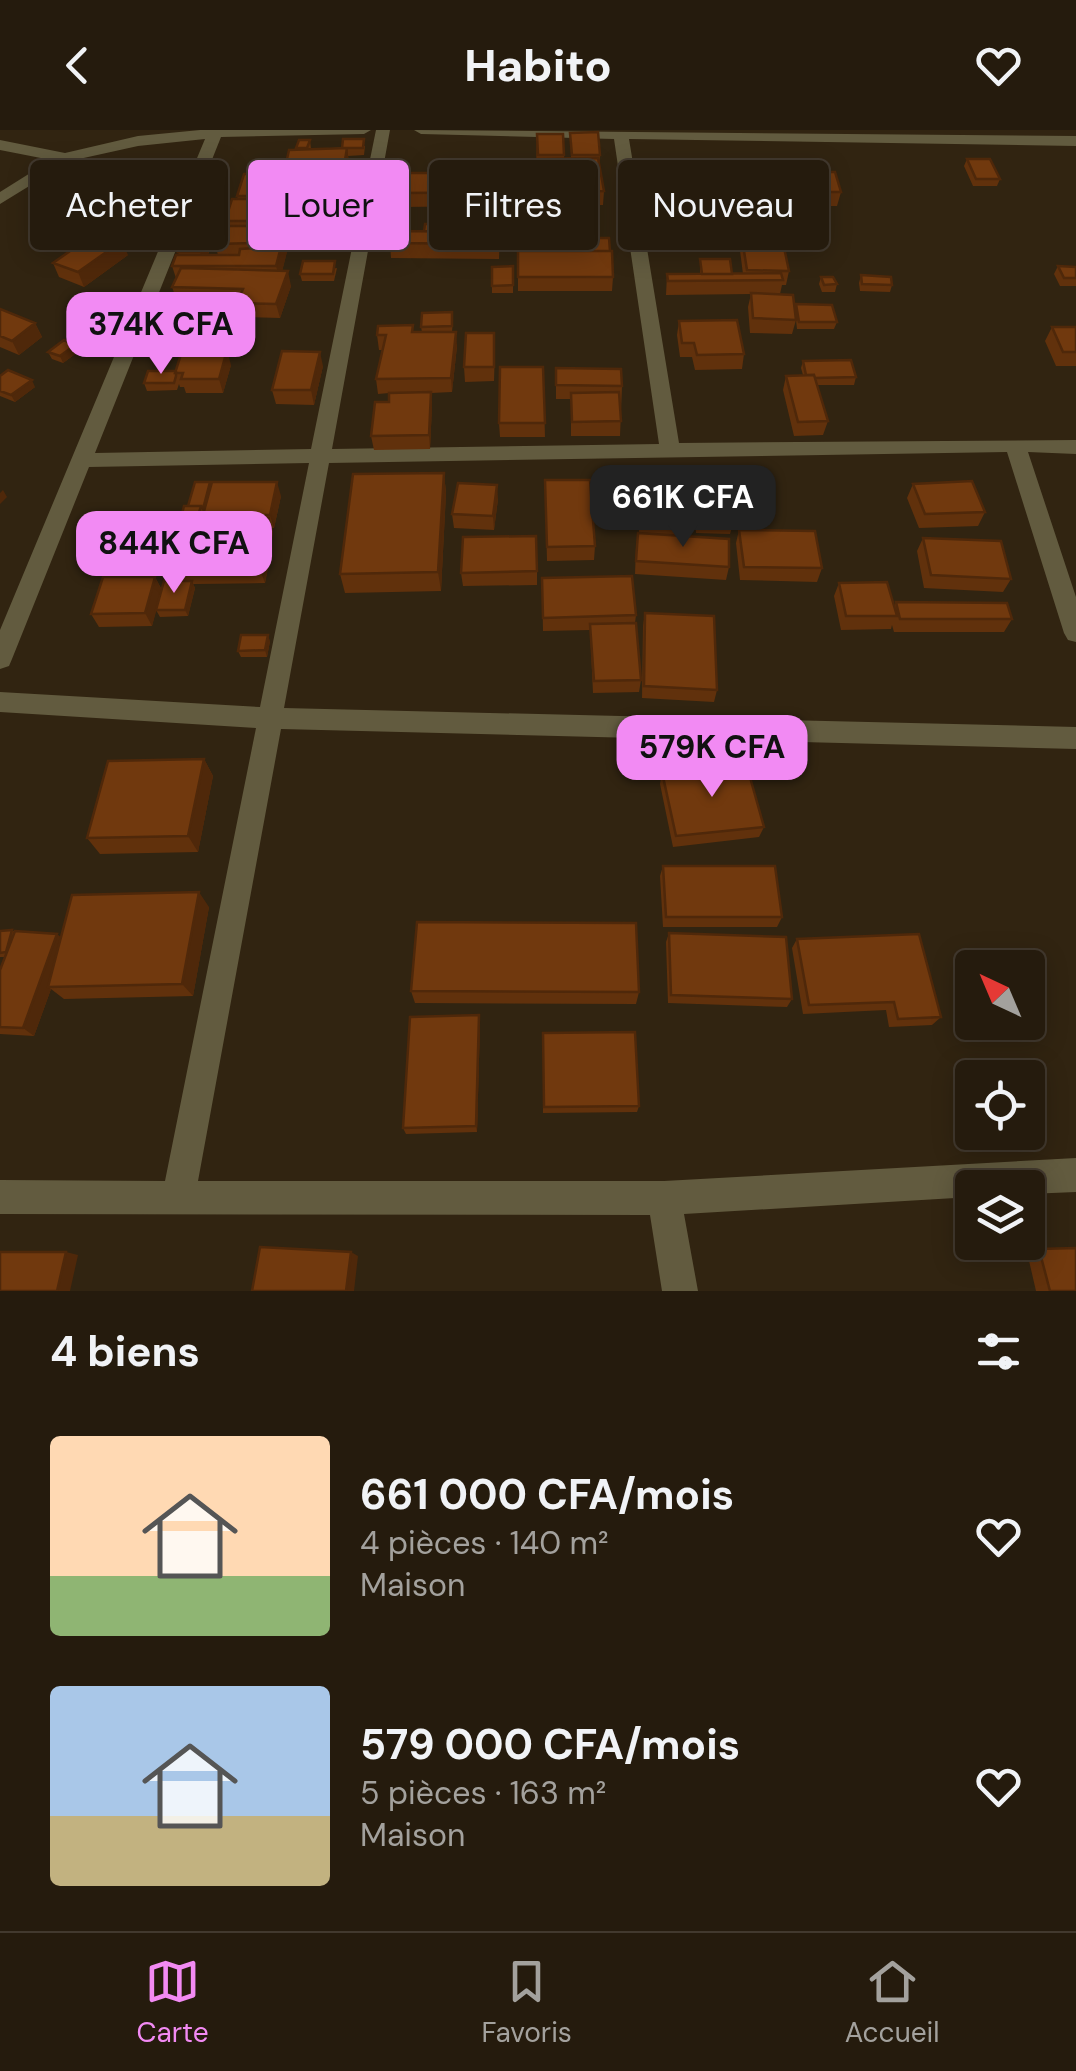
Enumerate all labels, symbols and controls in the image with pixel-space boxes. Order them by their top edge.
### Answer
text: Habito [464,36,612,95]
icon: back [50,38,105,93]
icon: heart [971,38,1026,93]
chip: Acheter [30,160,228,250]
chip: Louer [248,160,409,250]
chip: Filtres [429,160,598,250]
chip: Nouveau [618,160,829,250]
pin: 374K CFA [58,292,264,377]
text: 374K CFA [88,303,234,345]
pin: 661K CFA [580,465,786,550]
text: 661K CFA [612,476,754,518]
pin: 844K CFA [71,511,277,596]
text: 844K CFA [98,522,250,564]
pin: 579K CFA [609,715,815,800]
text: 579K CFA [639,726,785,768]
north arrow [955,950,1045,1040]
map controls [955,950,1045,1260]
button: locate [955,1060,1045,1150]
button: layers [955,1170,1045,1260]
text: 4 biens [50,1324,200,1379]
icon: filters [971,1324,1026,1379]
text: 661 000 CFA/mois [360,1467,734,1522]
icon: home [130,1476,250,1596]
icon: heart [971,1509,1026,1564]
text: 4 pièces · 140 m² [360,1522,609,1564]
text: Maison [360,1564,465,1606]
text: 579 000 CFA/mois [360,1717,740,1772]
icon: home [130,1726,250,1846]
icon: heart [971,1759,1026,1814]
text: 5 pièces · 163 m² [360,1772,606,1814]
text: Maison [360,1814,465,1856]
tab: Carte [136,1954,209,2051]
tab: Favoris [481,1954,572,2051]
tab: Accueil [845,1954,940,2051]

